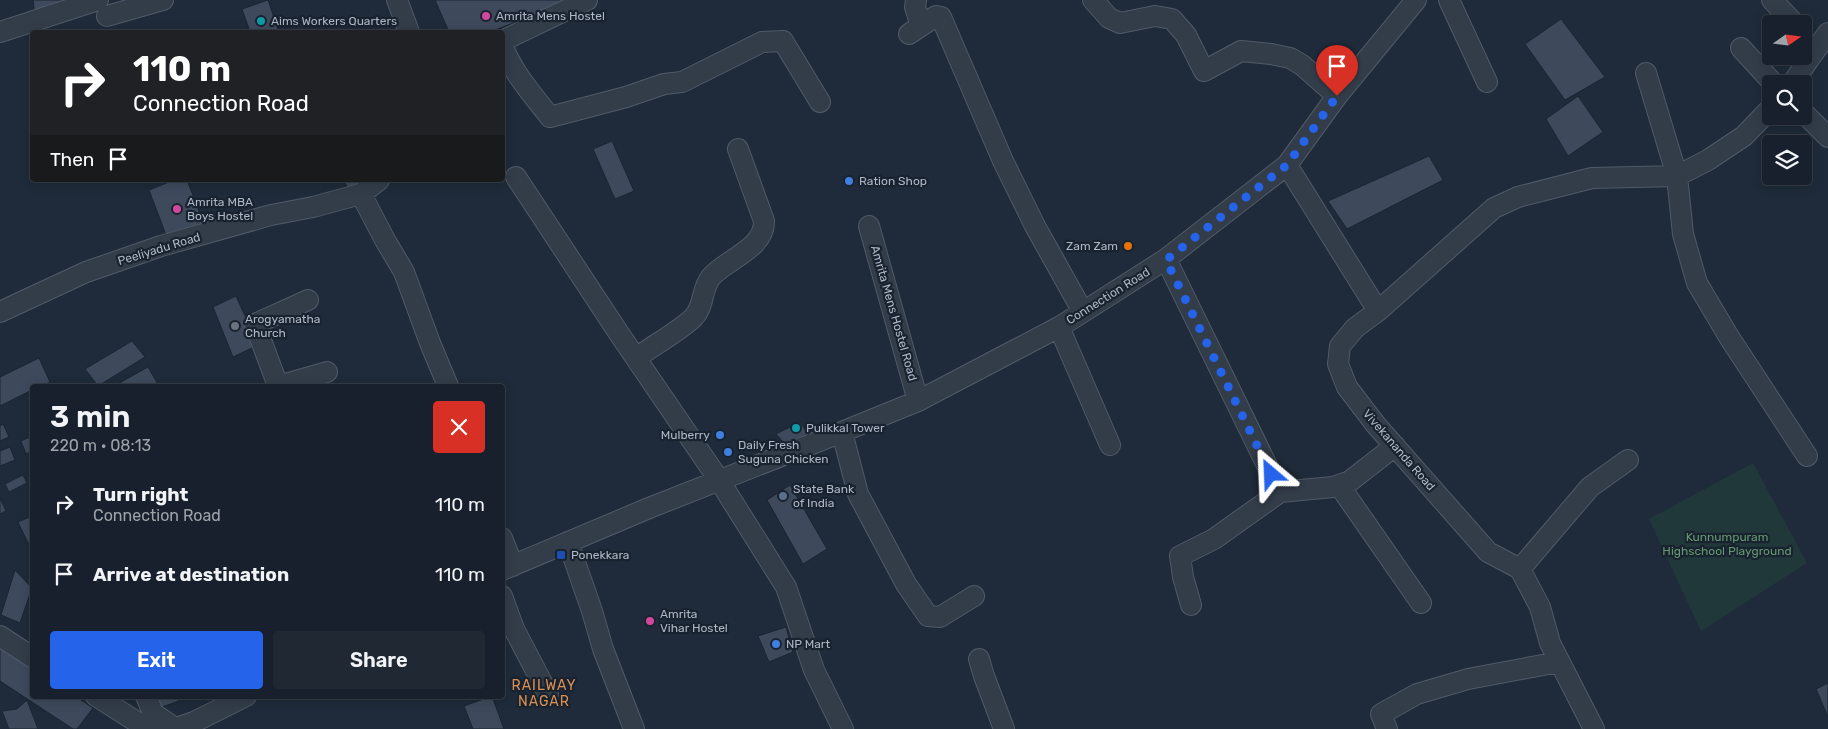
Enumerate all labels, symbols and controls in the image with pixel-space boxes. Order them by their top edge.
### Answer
place label: Amrita Mens Hostel [496,9,605,23]
marker: Amrita Mens Hostel [480,10,492,22]
place label: Aims Workers Quarters [271,14,397,28]
marker: Aims Workers Quarters [255,15,267,27]
north arrow [1762,15,1812,65]
map controls [1762,15,1812,185]
pin [1316,45,1358,96]
text: 110 m [133,48,231,90]
icon: right [50,50,115,115]
icon: arrive [1323,52,1351,80]
button: search [1762,75,1812,125]
text: Connection Road [133,90,309,117]
button: layers [1762,135,1812,185]
icon: arrive [104,145,132,173]
text: Then [50,148,94,171]
place label: Ration Shop [859,174,927,188]
marker: Ration Shop [843,175,855,187]
place label: Amrita MBA Boys Hostel [187,195,253,223]
marker: Amrita MBA Boys Hostel [171,203,183,215]
street label: Peeliyadu Road [116,230,202,268]
place label: Zam Zam [1066,239,1118,253]
marker: Zam Zam [1122,240,1134,252]
street label: Amrita Mens Hostel Road [868,244,920,382]
street label: Connection Road [1064,265,1152,327]
place label: Arogyamatha Church [245,312,320,340]
marker: Arogyamatha Church [229,320,241,332]
text: 3 min [50,399,130,435]
button: close [433,401,485,453]
street label: Vivekananda Road [1360,407,1438,493]
place label: Pulikkal Tower [806,421,885,435]
marker: Pulikkal Tower [790,422,802,434]
place label: Mulberry [661,428,710,442]
marker: Mulberry [714,429,726,441]
text: 220 m · 08:13 [50,436,151,455]
place label: Daily Fresh Suguna Chicken [738,438,829,466]
marker: Daily Fresh Suguna Chicken [722,446,734,458]
position arrow [1244,447,1296,499]
place label: State Bank of India [793,482,855,510]
text: Turn right [93,483,188,506]
icon: right [50,490,78,518]
marker: State Bank of India [777,490,789,502]
text: 110 m [435,493,485,516]
text: Connection Road [93,506,221,525]
park label: Kunnumpuram Highschool Playground [1662,530,1792,558]
place label: Ponekkara [571,548,629,562]
marker: Ponekkara [555,549,567,561]
icon: arrive [50,560,78,588]
text: Arrive at destination [93,563,289,586]
text: 110 m [435,563,485,586]
place label: Amrita Vihar Hostel [660,607,728,635]
marker: Amrita Vihar Hostel [644,615,656,627]
button: Exit [50,631,263,689]
button: Share [273,631,485,689]
place label: NP Mart [786,637,830,651]
marker: NP Mart [770,638,782,650]
district label: RAILWAY NAGAR [512,677,576,710]

